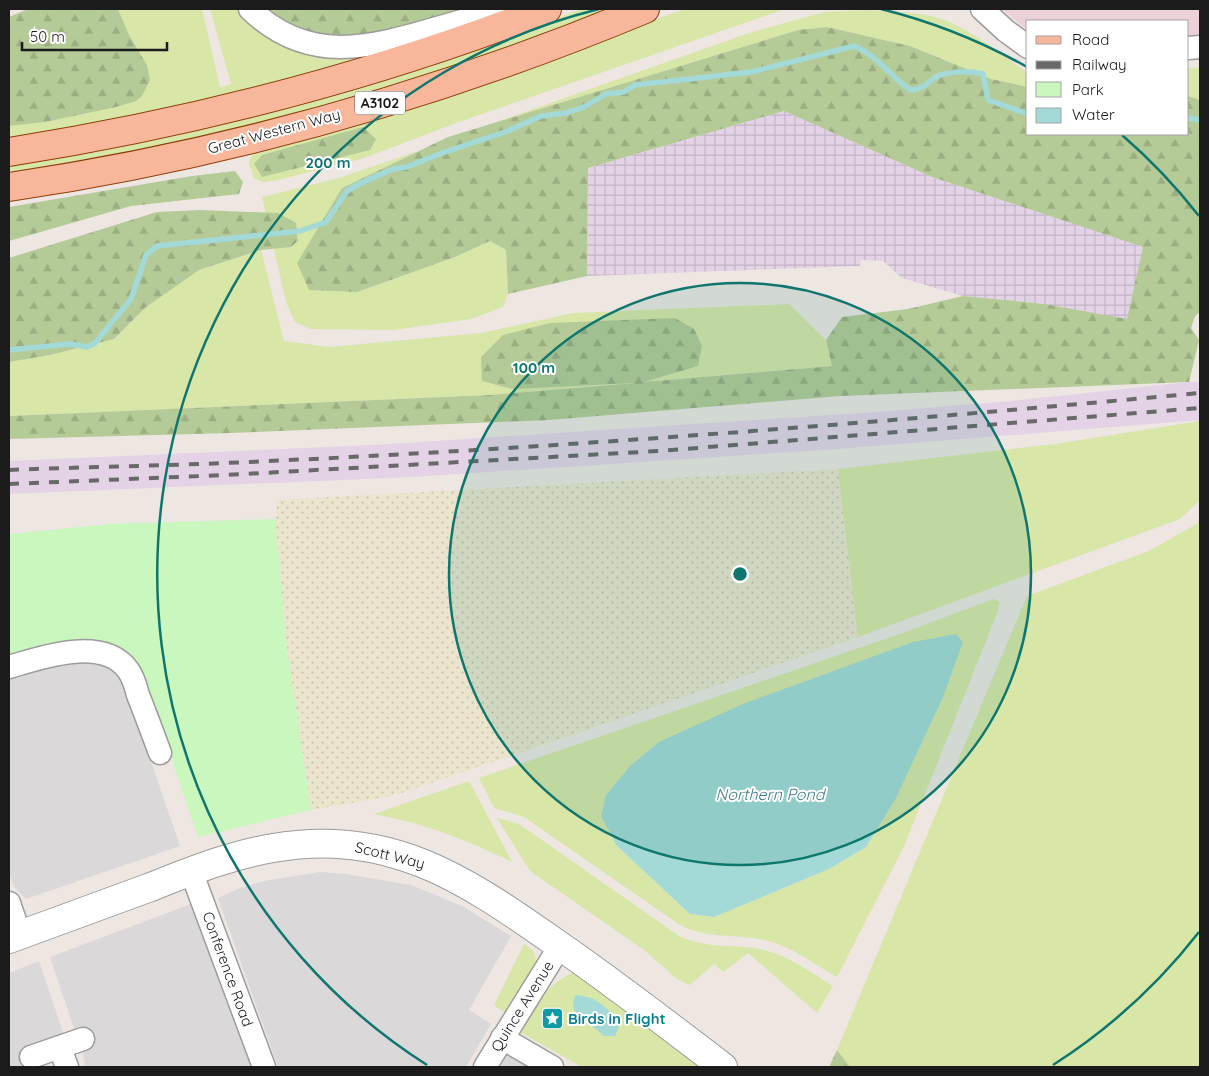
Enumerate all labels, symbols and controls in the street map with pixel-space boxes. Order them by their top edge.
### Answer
scale bar [22,20,168,52]
legend [1026,20,1189,135]
text: 50 m [30,27,65,46]
text: Road [1072,30,1109,49]
text: Railway [1072,55,1127,74]
text: Park [1072,80,1104,99]
road number: A3102 [355,92,405,115]
street label: Great Western Way [206,104,342,158]
text: Water [1072,105,1115,124]
text: 200 m [306,153,351,172]
text: 100 m [513,358,555,377]
centre of rings [731,565,749,583]
water label: Northern Pond [716,784,827,804]
street label: Scott Way [353,837,427,873]
street label: Conference Road [198,909,258,1029]
street label: Quince Avenue [486,957,558,1055]
place icon: Birds in Flight [540,1006,564,1030]
place label: Birds in Flight [568,1009,666,1028]

